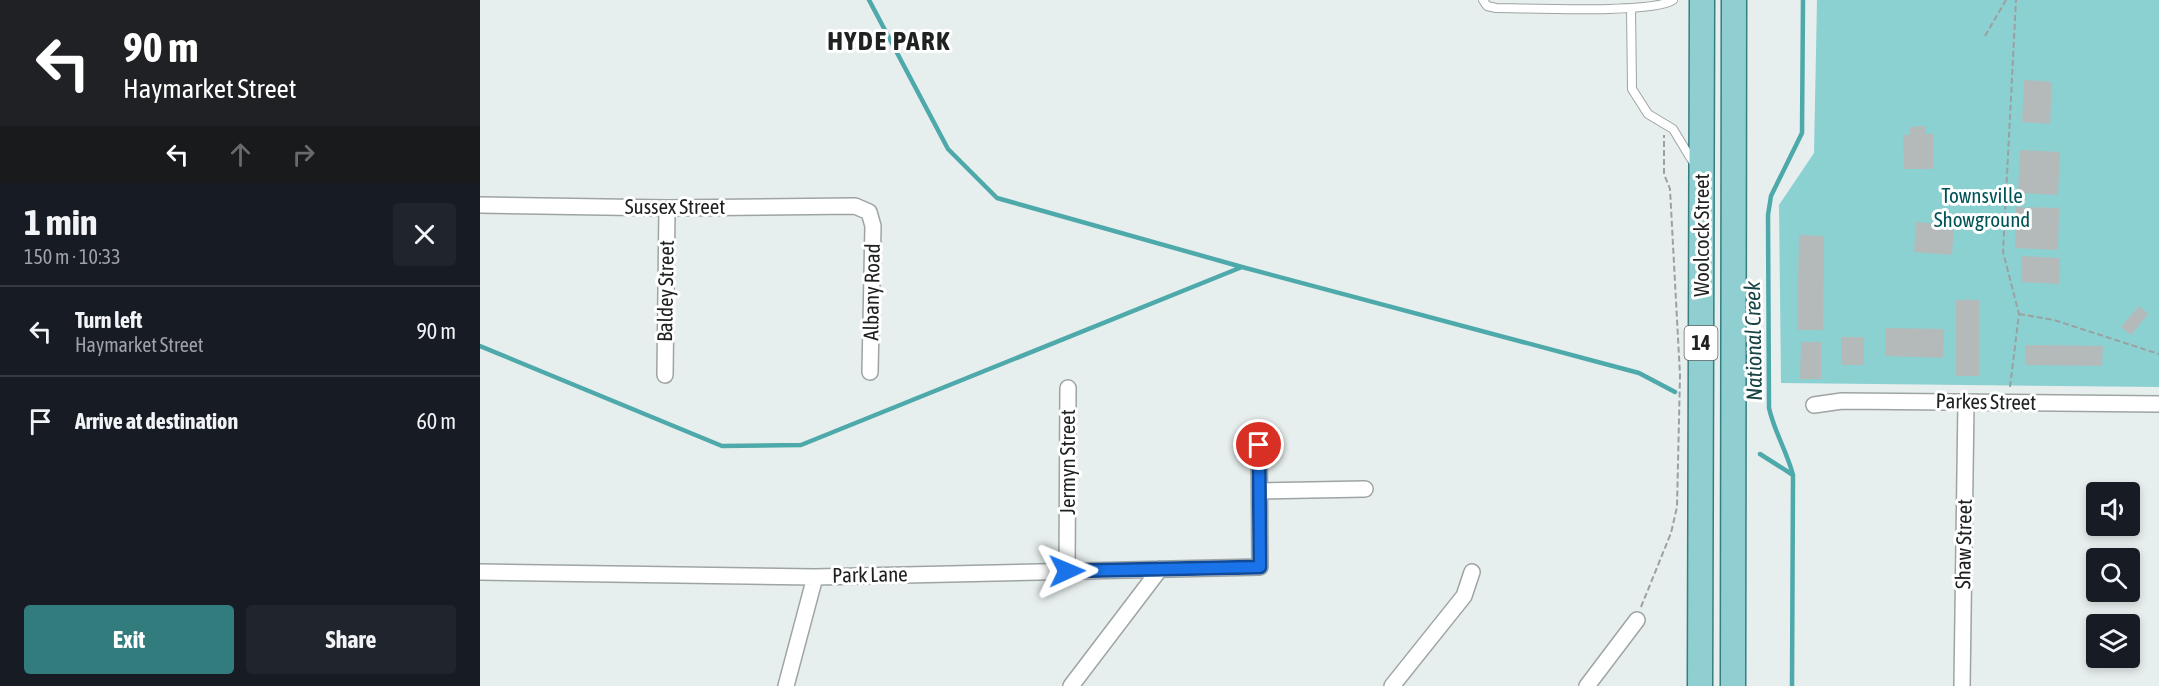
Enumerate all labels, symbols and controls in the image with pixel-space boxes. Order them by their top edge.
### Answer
text: 90 m [123,23,198,71]
icon: left [24,24,102,102]
district label: HYDE PARK [827,25,951,56]
text: Haymarket Street [123,73,297,104]
icon: left [161,138,194,171]
icon: ahead [224,138,257,171]
icon: right [287,138,320,171]
street label: Woolcock Street [1689,173,1713,297]
park label: Townsville Showground [1934,183,2030,231]
street label: Sussex Street [625,194,725,218]
text: 1 min [24,201,98,243]
button: close [393,203,456,266]
street label: Baldey Street [652,240,678,342]
street label: Albany Road [858,243,884,341]
text: 150 m · 10:33 [24,245,121,268]
water label: National Creek [1739,281,1767,401]
text: Turn left [75,307,142,333]
icon: left [24,315,57,348]
text: 90 m [416,318,456,344]
road number: 14 [1684,326,1718,360]
text: Haymarket Street [75,333,204,356]
street label: Parkes Street [1936,388,2037,414]
icon: arrive [24,405,57,438]
text: Arrive at destination [75,408,238,434]
text: 60 m [416,408,456,434]
street label: Jermyn Street [1055,409,1079,515]
pin [1233,419,1284,470]
icon: arrive [1242,428,1275,461]
map controls [2086,482,2140,668]
button: sound [2086,482,2140,536]
street label: Shaw Street [1950,499,1976,589]
position arrow [1035,539,1099,603]
button: search [2086,548,2140,602]
street label: Park Lane [832,561,908,587]
button: Exit [24,605,234,674]
button: Share [246,605,456,674]
button: layers [2086,614,2140,668]

